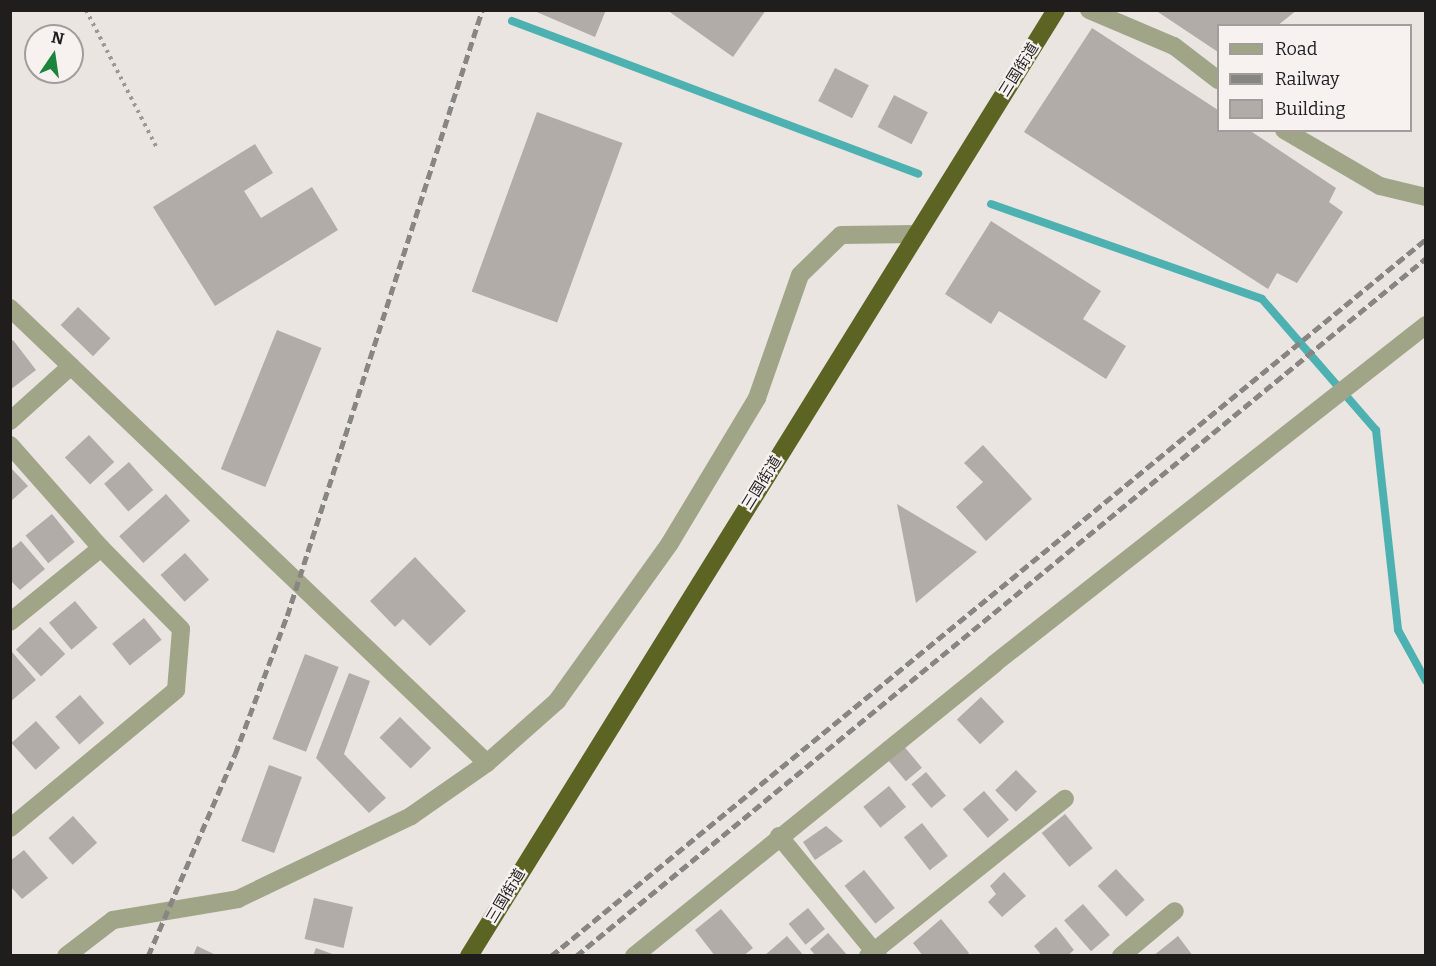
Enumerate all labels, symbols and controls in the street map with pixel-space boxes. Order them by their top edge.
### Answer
north arrow [24,24,84,84]
legend [1217,24,1412,132]
text: N [50,27,66,49]
text: Road [1275,38,1317,60]
street label: 三国街道 [995,40,1043,100]
text: Railway [1275,68,1339,90]
text: Building [1275,98,1346,120]
street label: 三国街道 [738,453,786,513]
street label: 三国街道 [483,866,529,926]

